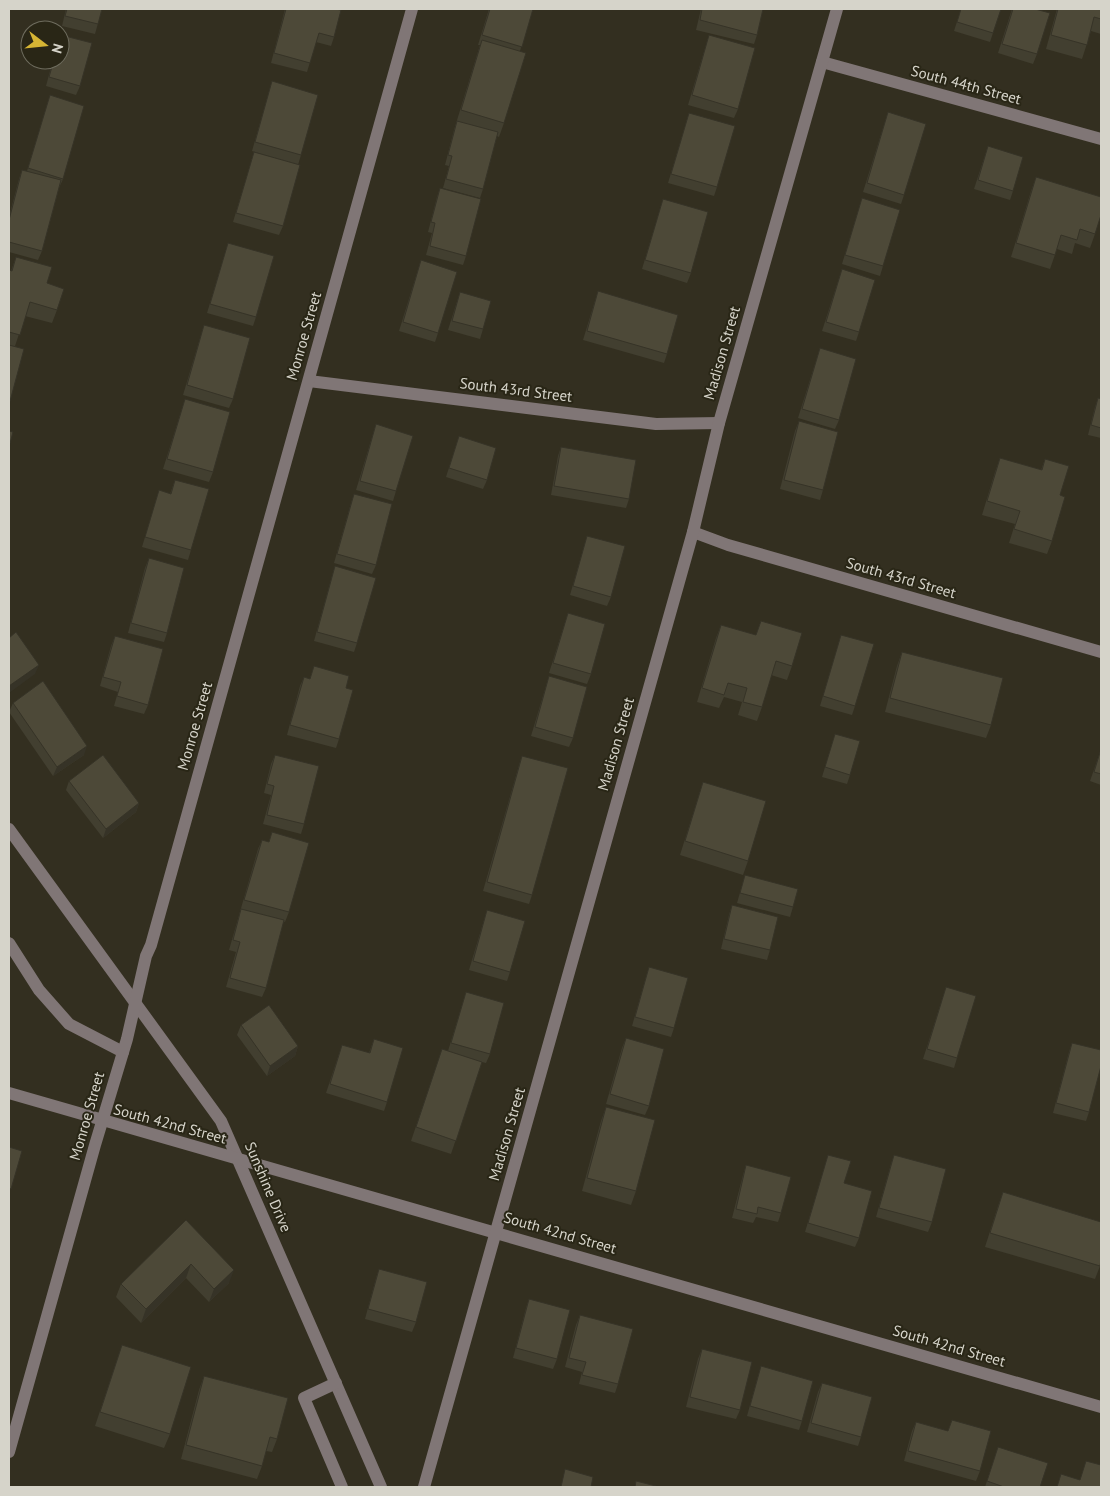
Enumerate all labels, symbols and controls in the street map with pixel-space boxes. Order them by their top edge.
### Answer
north arrow [20,20,70,70]
text: N [48,42,67,55]
street label: South 44th Street [909,61,1023,108]
street label: Monroe Street [282,289,325,382]
street label: Madison Street [699,304,744,402]
street label: South 43rd Street [459,373,573,406]
street label: South 43rd Street [844,553,958,602]
street label: Monroe Street [173,679,216,772]
street label: Madison Street [593,695,638,793]
street label: Monroe Street [65,1069,108,1162]
street label: Madison Street [484,1085,529,1183]
street label: South 42nd Street [111,1099,229,1148]
street label: Sunshine Drive [241,1139,296,1235]
street label: South 42nd Street [502,1207,619,1258]
street label: South 42nd Street [891,1320,1008,1371]

